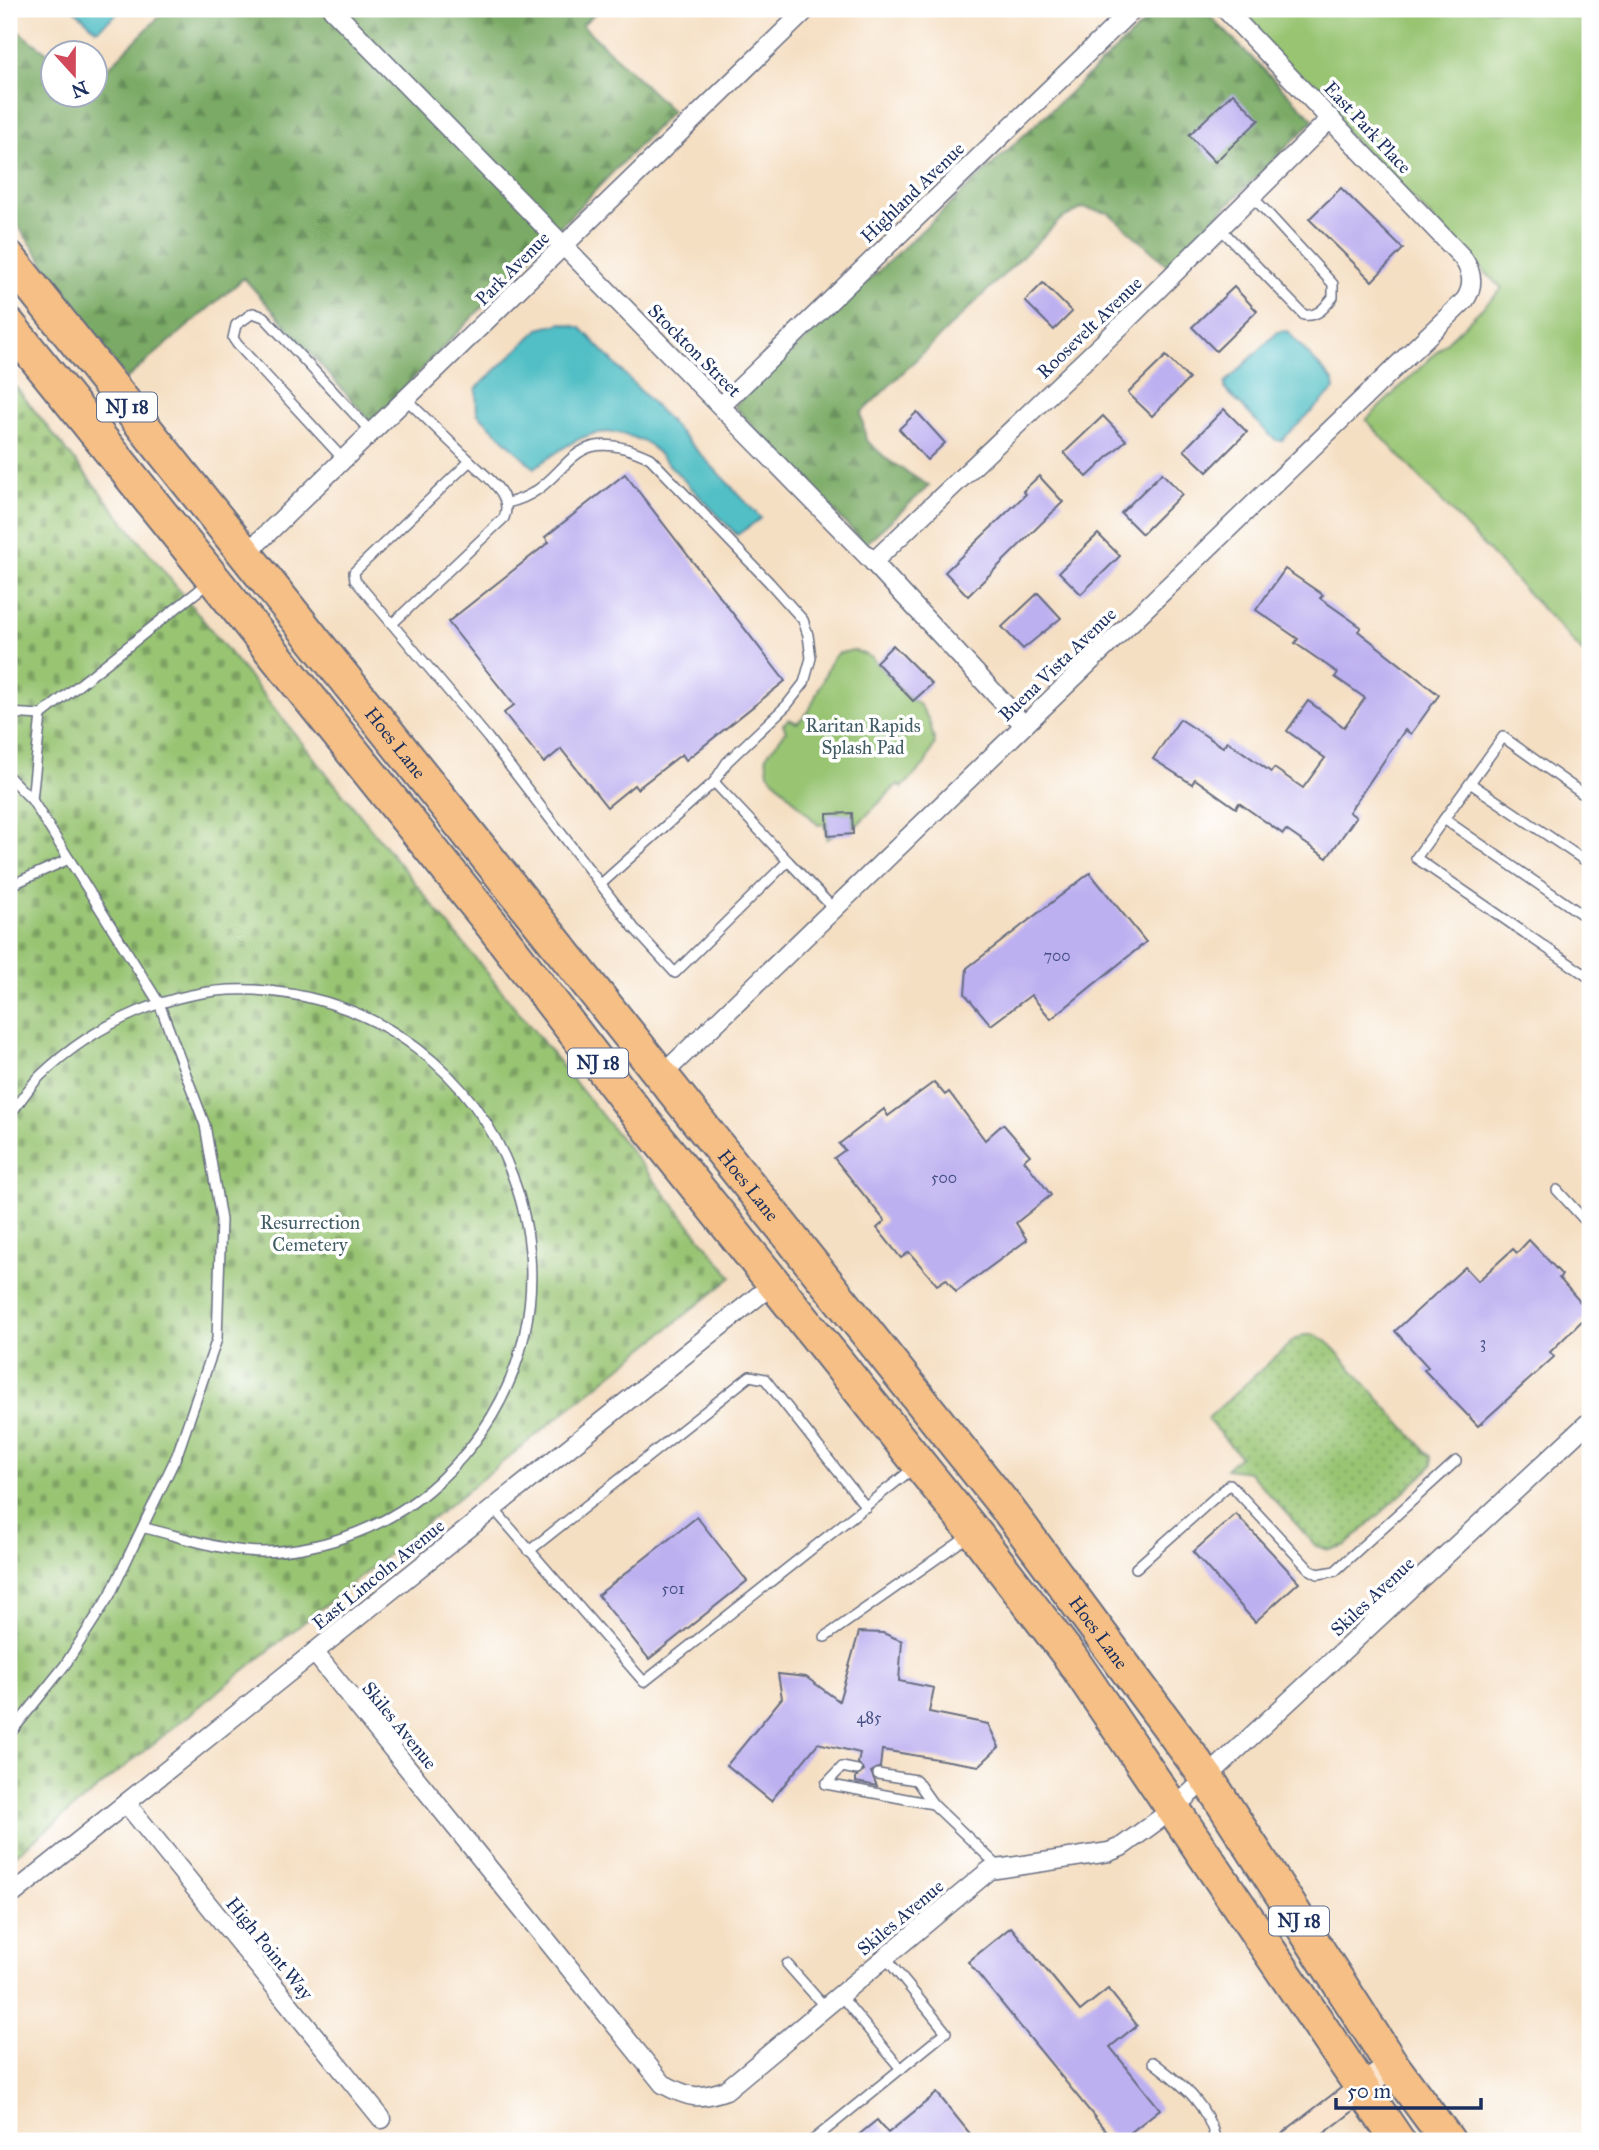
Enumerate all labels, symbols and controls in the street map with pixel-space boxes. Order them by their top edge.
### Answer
north arrow [38,38,108,108]
text: N [68,76,92,103]
street label: East Park Place [1319,76,1416,178]
street label: Highland Avenue [856,137,970,248]
street label: Park Avenue [470,226,554,310]
street label: Roosevelt Avenue [1032,271,1147,383]
street label: Stockton Street [643,299,746,402]
road number: NJ 18 [97,393,157,422]
street label: Buena Vista Avenue [994,602,1121,726]
street label: Hoes Lane [360,702,431,783]
park label: Raritan Rapids Splash Pad [805,714,921,759]
house number: 700 [1043,946,1071,965]
road number: NJ 18 [568,1048,628,1078]
street label: Hoes Lane [713,1145,784,1226]
house number: 500 [931,1168,957,1187]
park label: Resurrection Cemetery [260,1211,360,1256]
house number: 3 [1480,1333,1486,1352]
street label: East Lincoln Avenue [308,1514,449,1635]
street label: Skiles Avenue [1326,1552,1419,1641]
house number: 501 [662,1579,684,1598]
street label: Hoes Lane [1064,1591,1133,1674]
street label: Skiles Avenue [357,1677,442,1774]
house number: 485 [857,1708,882,1727]
street label: Skiles Avenue [852,1874,948,1960]
street label: High Point Way [220,1892,319,2006]
road number: NJ 18 [1269,1907,1329,1936]
scale bar [1336,2066,1482,2110]
text: 50 m [1347,2078,1392,2104]

